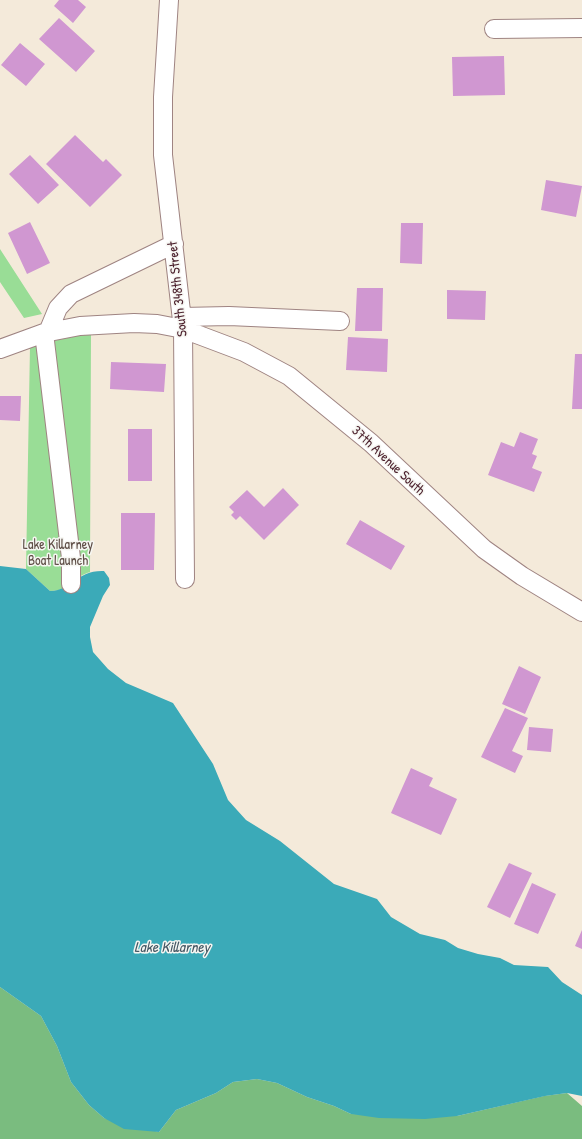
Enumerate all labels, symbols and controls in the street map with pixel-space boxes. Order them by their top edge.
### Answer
street label: South 348th Street [165,241,191,337]
street label: 37th Avenue South [348,423,428,499]
park label: Lake Killarney Boat Launch [23,537,93,570]
water label: Lake Killarney [134,939,210,957]

